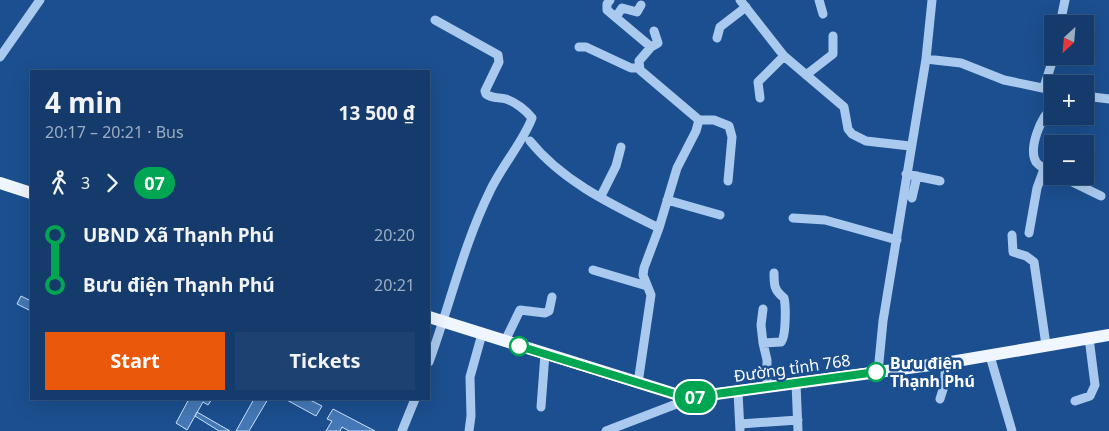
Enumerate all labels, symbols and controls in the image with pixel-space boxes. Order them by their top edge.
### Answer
north arrow [1044,15,1094,65]
map controls [1044,15,1094,185]
button: + [1044,75,1094,125]
text: 4 min [45,83,122,121]
text: 13 500 ₫ [339,100,415,126]
text: 20:17 – 20:21 · Bus [45,121,184,143]
button: − [1044,135,1094,185]
icon: walk [45,169,73,197]
icon: forward [98,169,126,197]
text: 07 [144,171,165,195]
text: 3 [81,172,90,194]
text: UBND Xã Thạnh Phú [83,222,274,248]
text: 20:20 [374,224,415,246]
text: Bưu điện Thạnh Phú [83,272,275,298]
text: 20:21 [374,274,415,296]
button: Start [45,332,225,390]
button: Tickets [235,332,415,390]
unlabelled marker [509,336,529,356]
street label: Đường tỉnh 768 [732,349,852,387]
place label: Bưu điện Thạnh Phú [890,352,975,392]
marker: Bưu điện Thạnh Phú [866,362,886,382]
line badge: 07 [672,381,718,413]
text: 07 [685,385,705,409]

